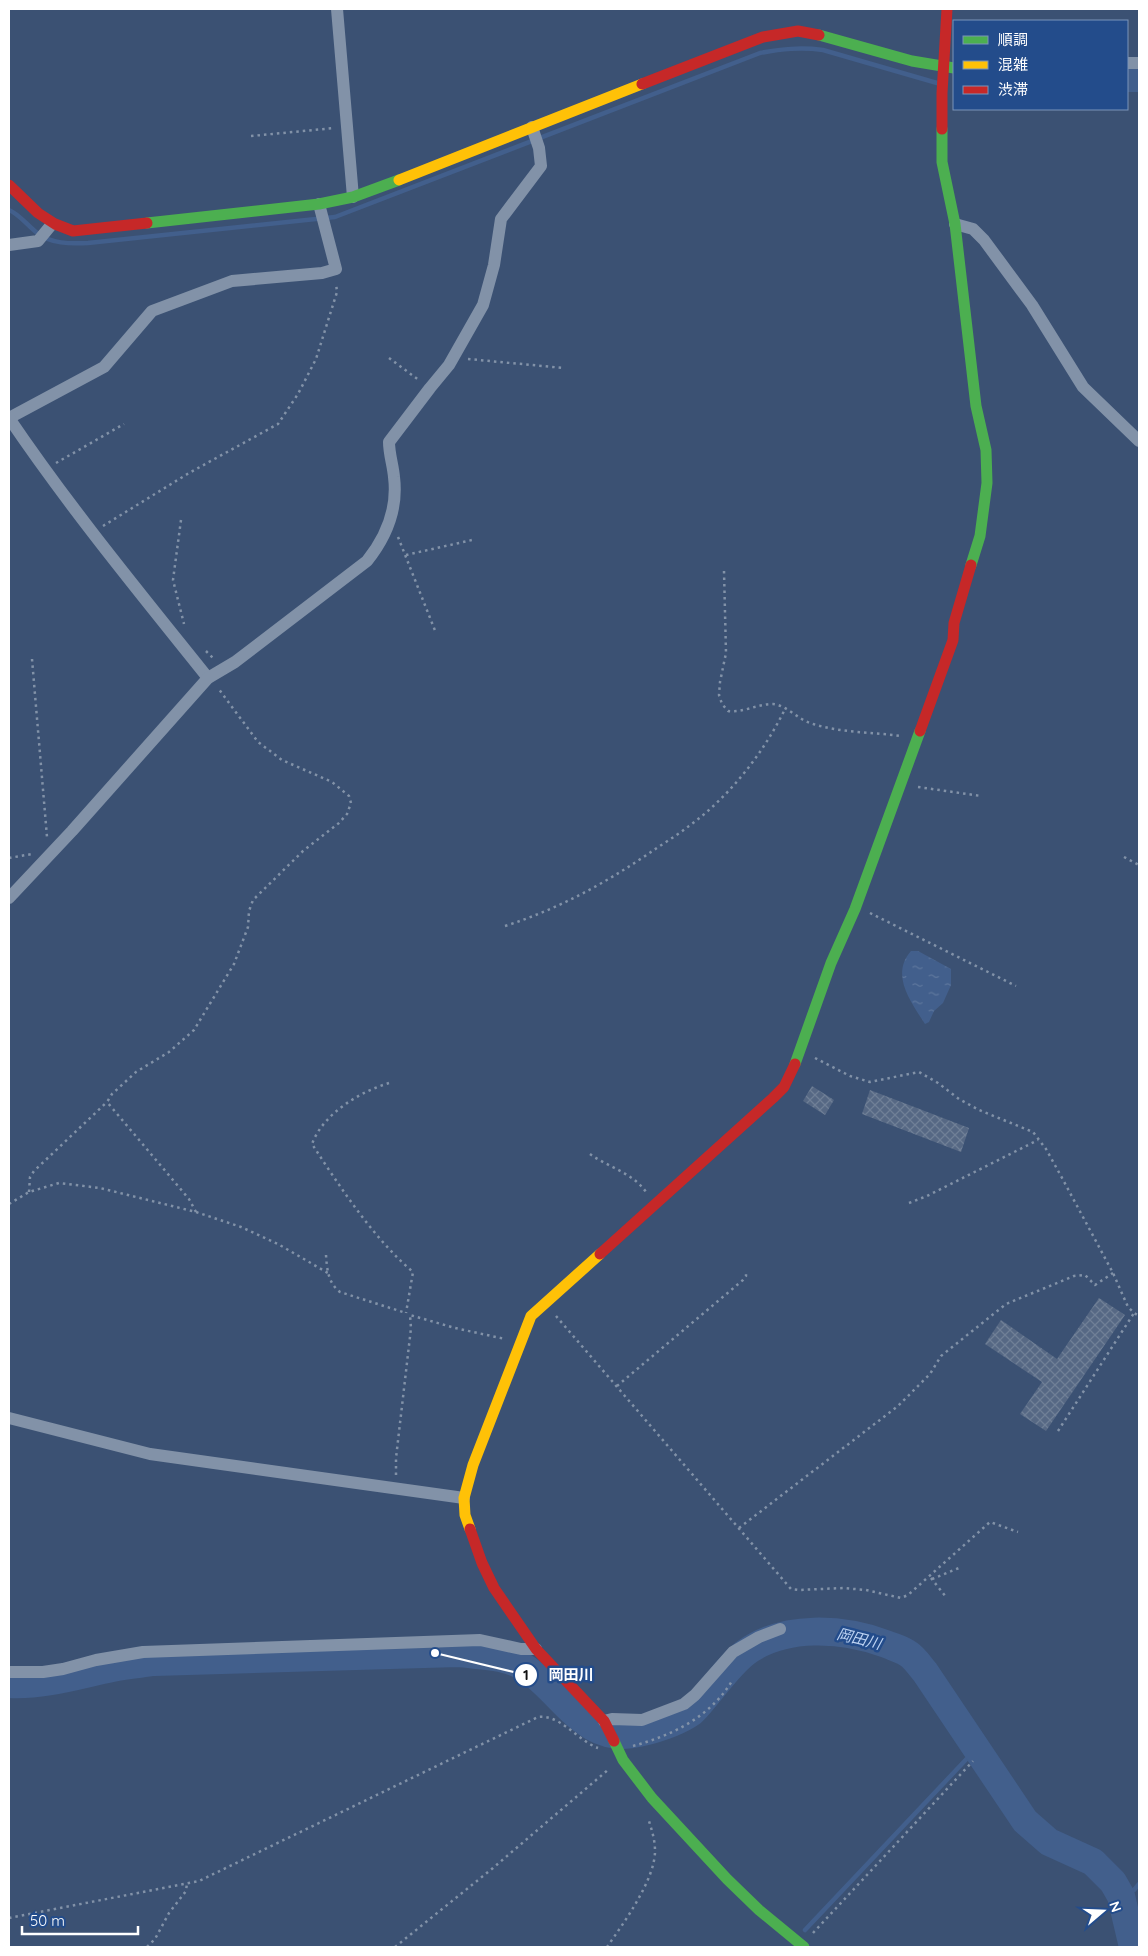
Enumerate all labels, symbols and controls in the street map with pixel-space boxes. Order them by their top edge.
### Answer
legend [953,20,1128,110]
text: 順調 [998,30,1028,49]
text: 混雑 [998,55,1028,74]
text: 渋滞 [998,80,1028,99]
water label: 岡田川 [835,1624,885,1654]
callout: 岡田川 [513,1660,603,1690]
text: 1 [523,1665,529,1684]
text: 岡田川 [548,1665,594,1684]
north arrow [1078,1886,1128,1936]
text: N [1105,1899,1125,1915]
scale bar [22,1904,139,1936]
text: 50 m [30,1911,65,1930]

